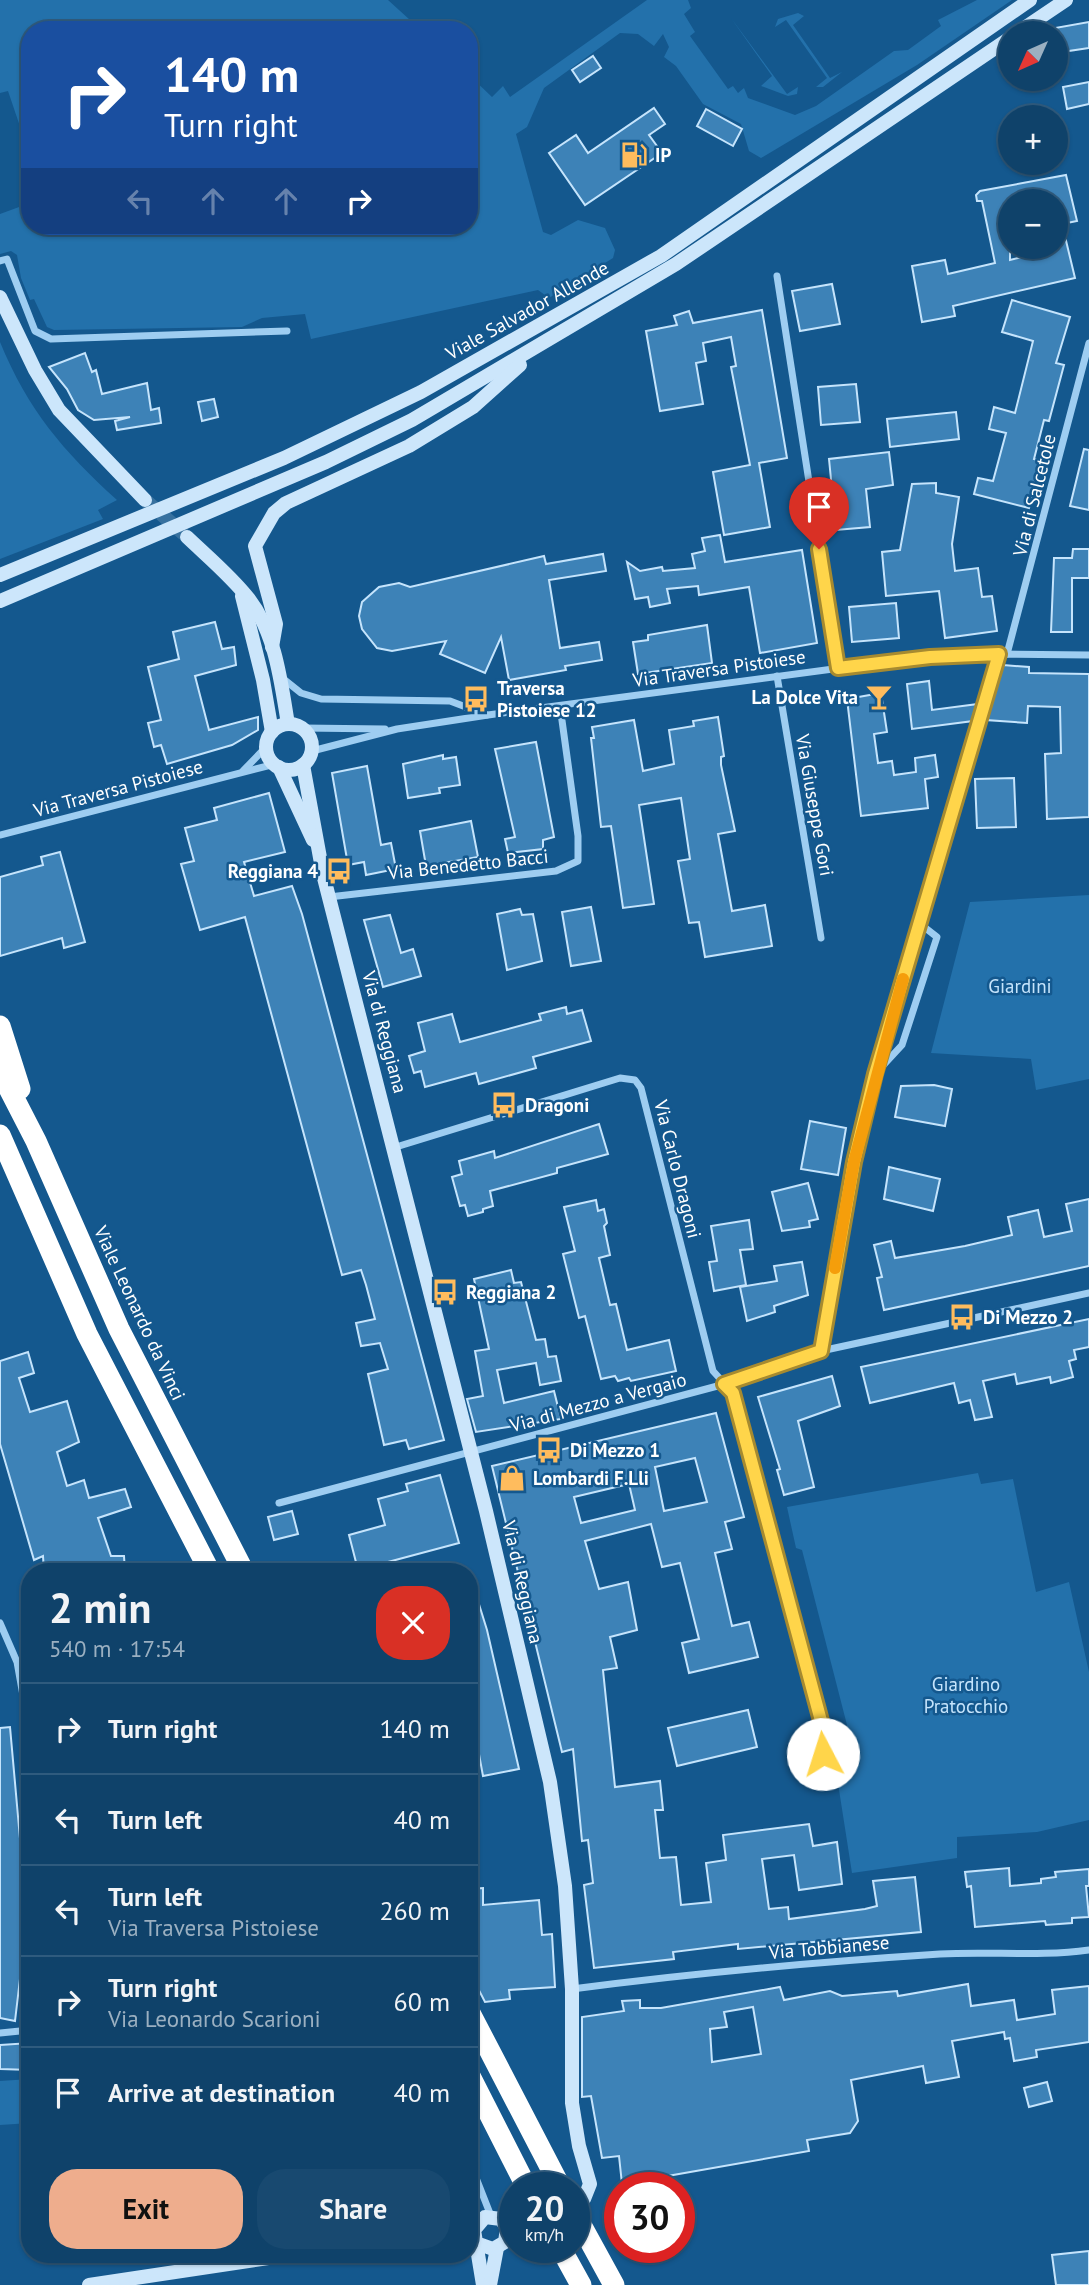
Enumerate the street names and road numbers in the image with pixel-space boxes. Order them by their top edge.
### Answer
street label: Viale Salvador Allende [440,255,613,365]
street label: Via di Salcetole [1007,431,1061,560]
street label: Via Traversa Pistoiese [630,644,807,692]
street label: Via Giuseppe Gori [791,731,839,878]
street label: Via Traversa Pistoiese [30,754,205,822]
street label: Via Benedetto Bacci [386,844,549,884]
street label: Via di Reggiana [357,967,413,1096]
street label: Via Carlo Dragoni [649,1096,707,1241]
street label: Viale Leonardo da Vinci [89,1221,191,1404]
street label: Via di Mezzo a Vergaio [506,1367,689,1437]
street label: Via di Reggiana [497,1517,549,1646]
street label: Via Tobbianese [767,1930,890,1964]

